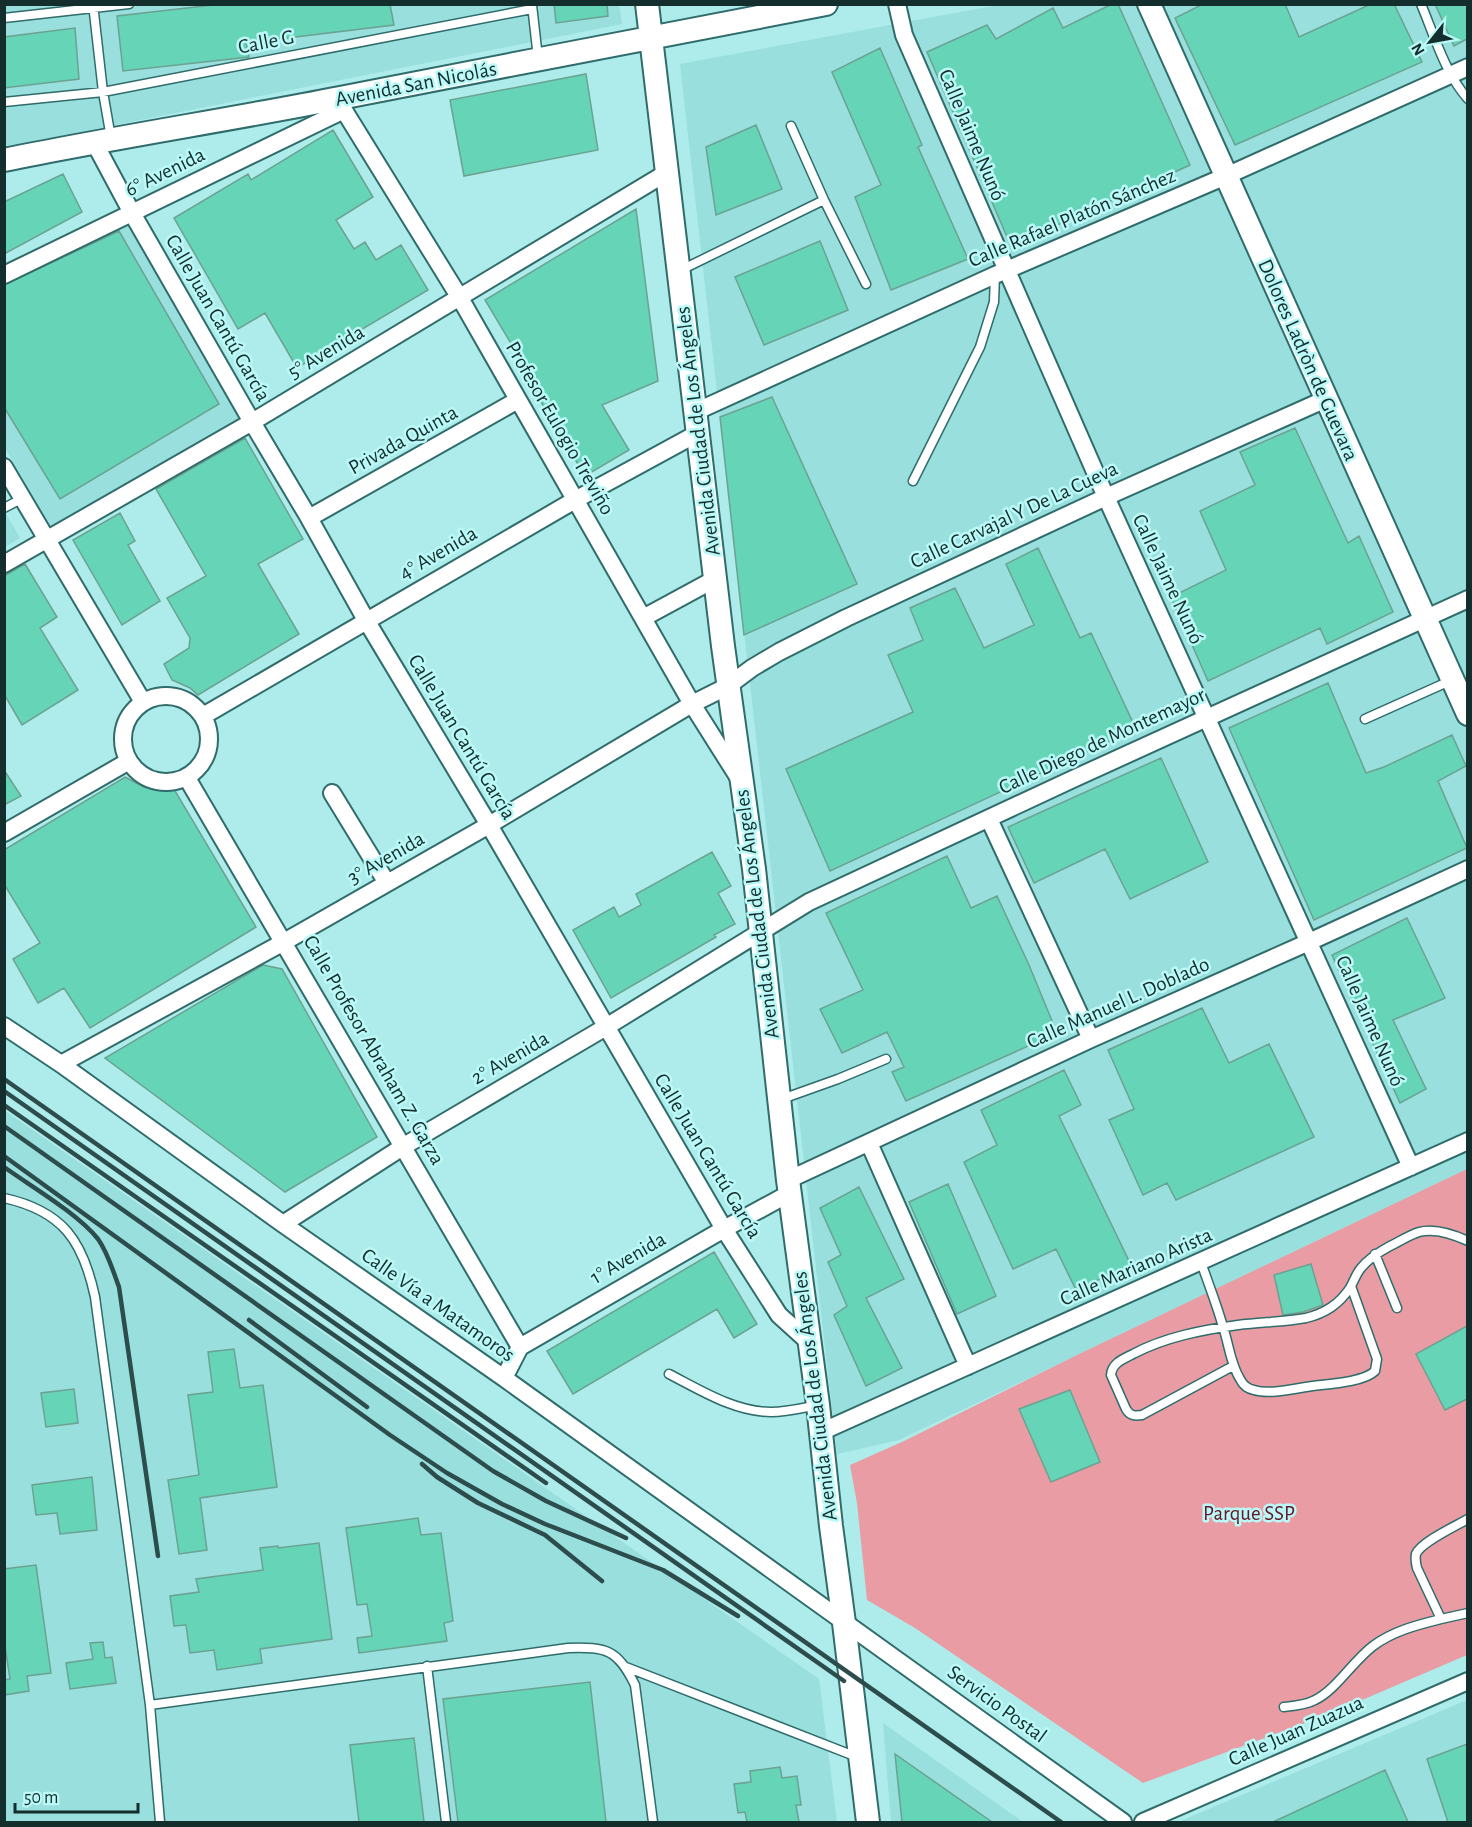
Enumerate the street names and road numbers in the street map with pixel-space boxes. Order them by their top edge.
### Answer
street label: Calle G [236,26,296,58]
street label: Avenida San Nicolás [334,58,498,110]
street label: Calle Jaime Nunó [935,66,1009,204]
street label: 6° Avenida [122,144,209,200]
street label: Calle Rafael Platón Sánchez [965,165,1179,271]
street label: Calle Juan Cantú García [162,231,274,405]
street label: Dolores Ladròn de Guevara [1254,256,1362,464]
street label: Avenida Ciudad de Los Ángeles [670,305,724,557]
street label: 5° Avenida [284,321,368,383]
street label: Profesor Eulogio Treviño [502,338,618,518]
street label: Privada Quinta [345,401,461,479]
street label: Calle Carvajal Y De La Cueva [907,458,1121,572]
street label: Calle Jaime Nunó [1129,511,1207,647]
street label: 4° Avenida [395,522,481,584]
street label: Calle Juan Cantú García [404,651,520,823]
street label: Calle Diego de Montemayor [995,684,1209,798]
street label: Avenida Ciudad de Los Ángeles [729,788,783,1040]
street label: 3° Avenida [344,828,428,888]
street label: Calle Profesor Abraham Z. Garza [300,932,449,1169]
street label: Calle Jaime Nunó [1332,952,1408,1090]
street label: Calle Manuel L. Doblado [1023,953,1213,1053]
street label: 2° Avenida [468,1027,553,1089]
street label: Calle Juan Cantú García [650,1070,766,1242]
street label: Calle Mariano Arista [1057,1224,1215,1310]
street label: 1° Avenida [587,1228,670,1288]
street label: Calle Vía a Matamoros [358,1244,518,1366]
street label: Avenida Ciudad de Los Ángeles [787,1270,841,1522]
street label: Servicio Postal [944,1661,1050,1747]
street label: Calle Juan Zuazua [1225,1692,1367,1770]

